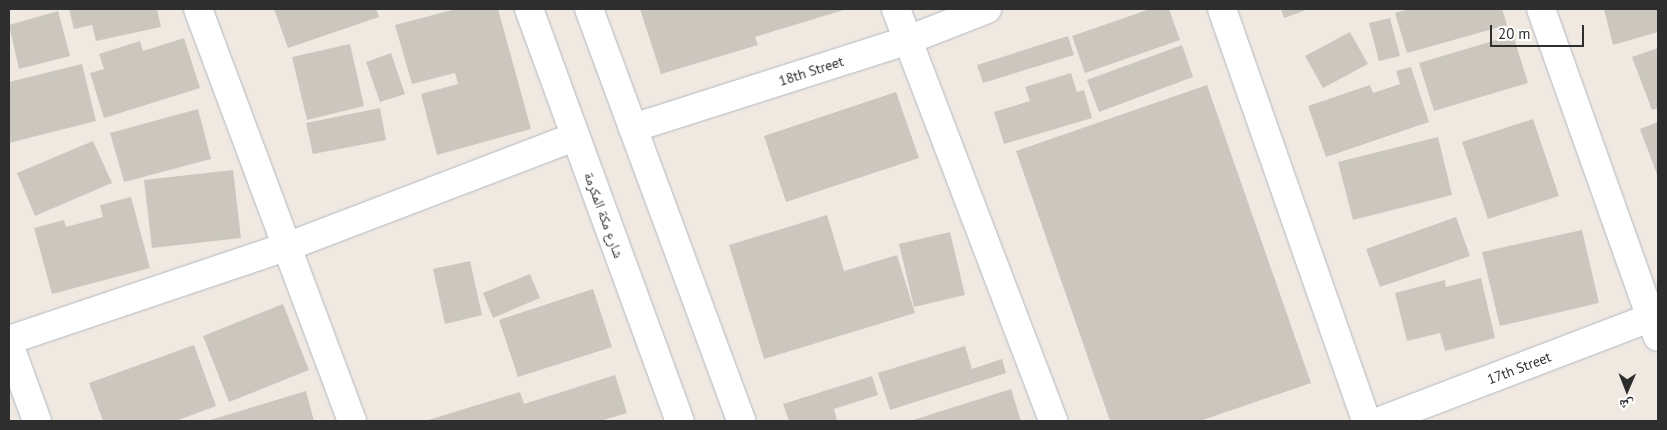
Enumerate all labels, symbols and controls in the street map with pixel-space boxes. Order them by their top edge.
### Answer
scale bar [1492,15,1586,47]
text: 20 m [1498,24,1531,43]
street label: 18th Street [776,53,846,89]
street label: شارع مكة المكرمة [581,170,627,260]
street label: 17th Street [1485,348,1553,388]
north arrow [1602,365,1652,415]
text: ش [1619,396,1634,414]

